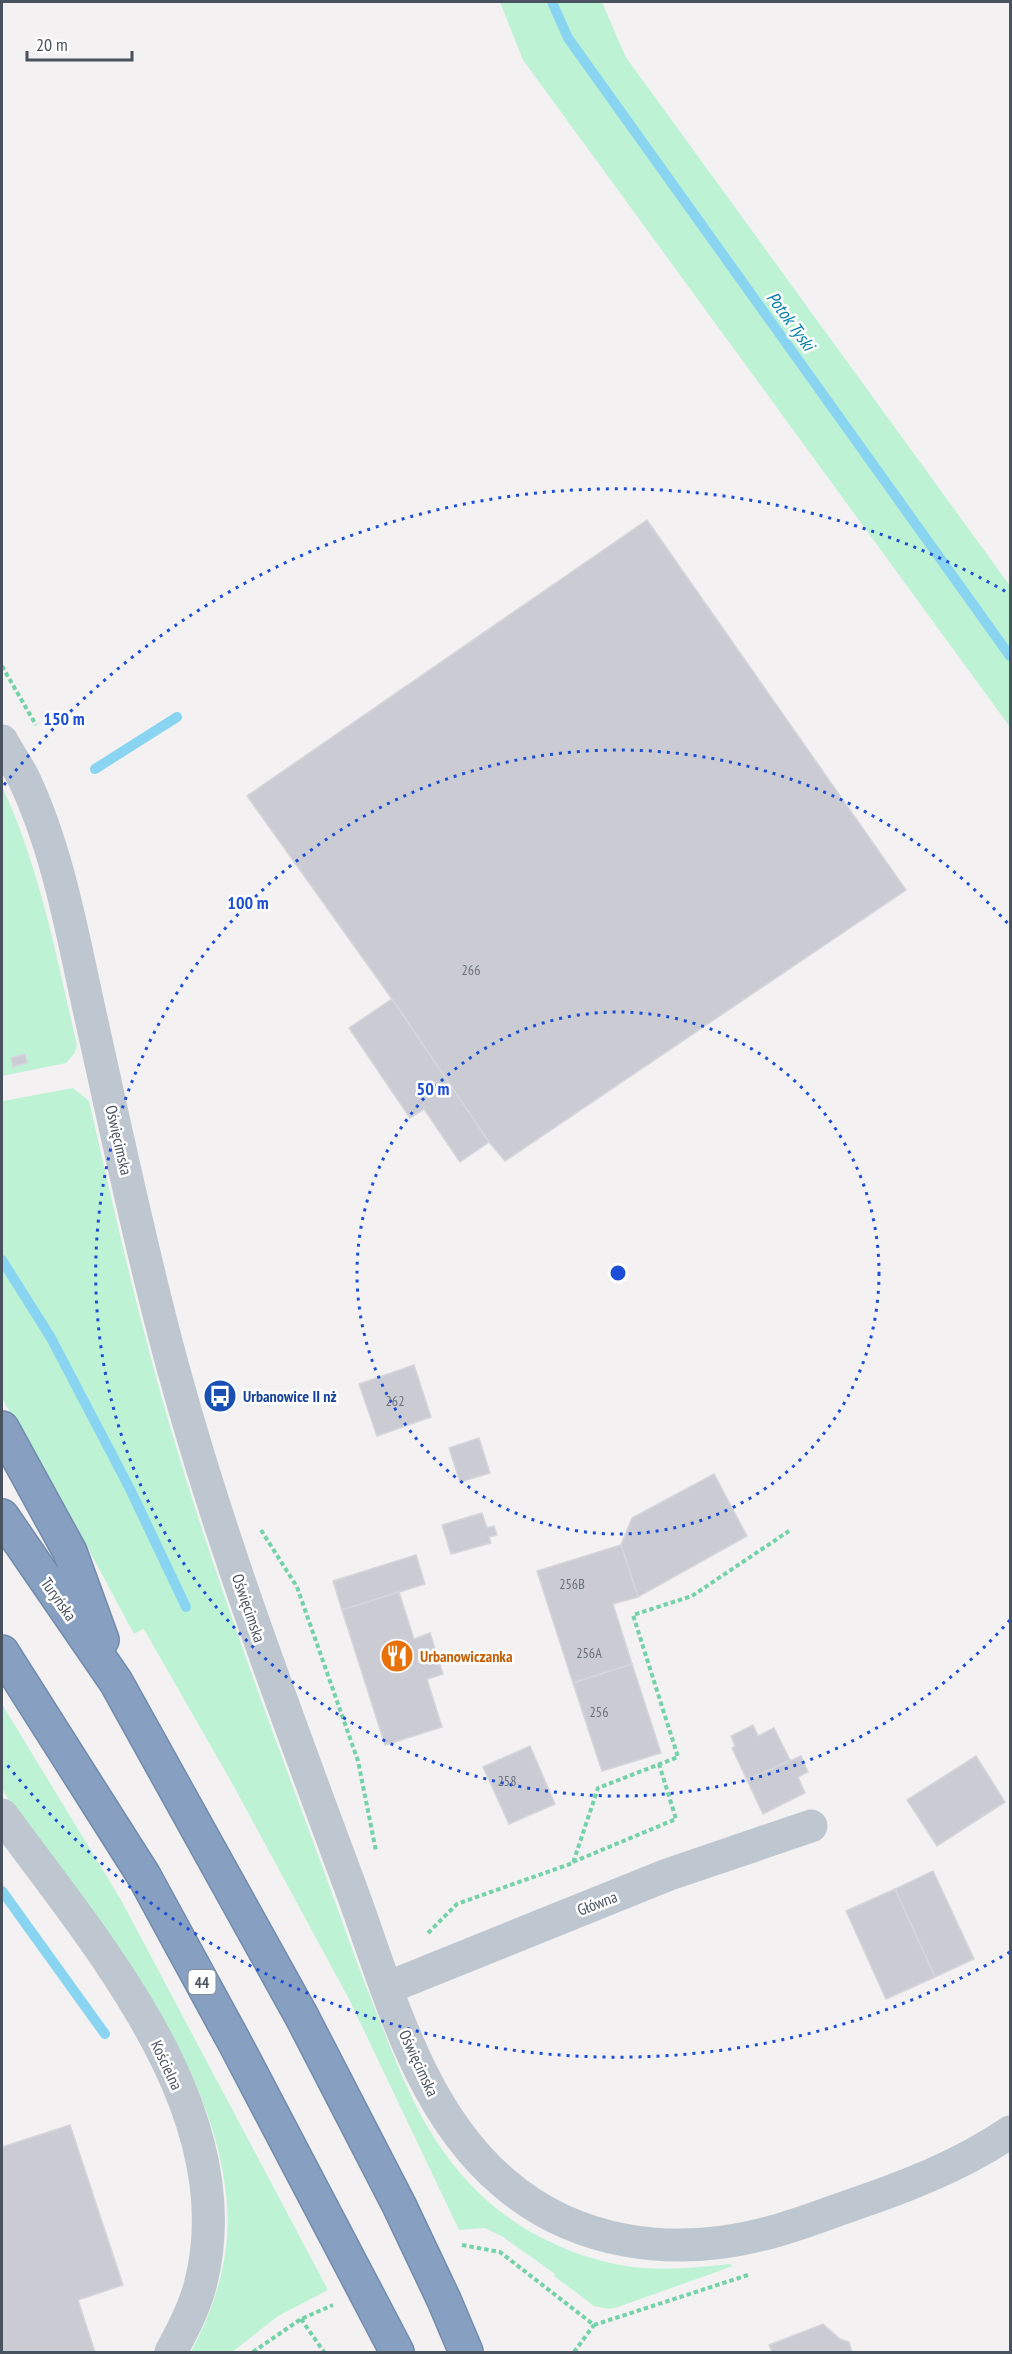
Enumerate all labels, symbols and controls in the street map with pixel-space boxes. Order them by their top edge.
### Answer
scale bar [27,24,132,62]
text: 20 m [36,33,68,56]
water label: Potok Tyski [762,287,821,357]
text: 150 m [43,707,85,730]
text: 100 m [227,891,269,914]
house number: 266 [462,961,480,979]
text: 50 m [417,1077,449,1100]
street label: Oświęcimska [101,1103,137,1177]
centre of rings [608,1263,628,1283]
bus stop icon: Urbanowice II nż [202,1378,238,1414]
place label: Urbanowice II nż [243,1386,337,1406]
house number: 262 [386,1392,404,1410]
street label: Oświęcimska [228,1571,270,1645]
street label: Turyńska [37,1574,81,1624]
house number: 256B [559,1575,585,1593]
restaurant icon: Urbanowiczanka [379,1638,415,1674]
house number: 256A [576,1644,602,1662]
place label: Urbanowiczanka [420,1646,513,1666]
house number: 256 [590,1703,608,1721]
house number: 258 [498,1772,516,1790]
street label: Główna [574,1886,620,1920]
road number: 44 [188,1970,216,1994]
street label: Oświęcimska [395,2027,443,2099]
street label: Kościelna [147,2037,187,2093]

